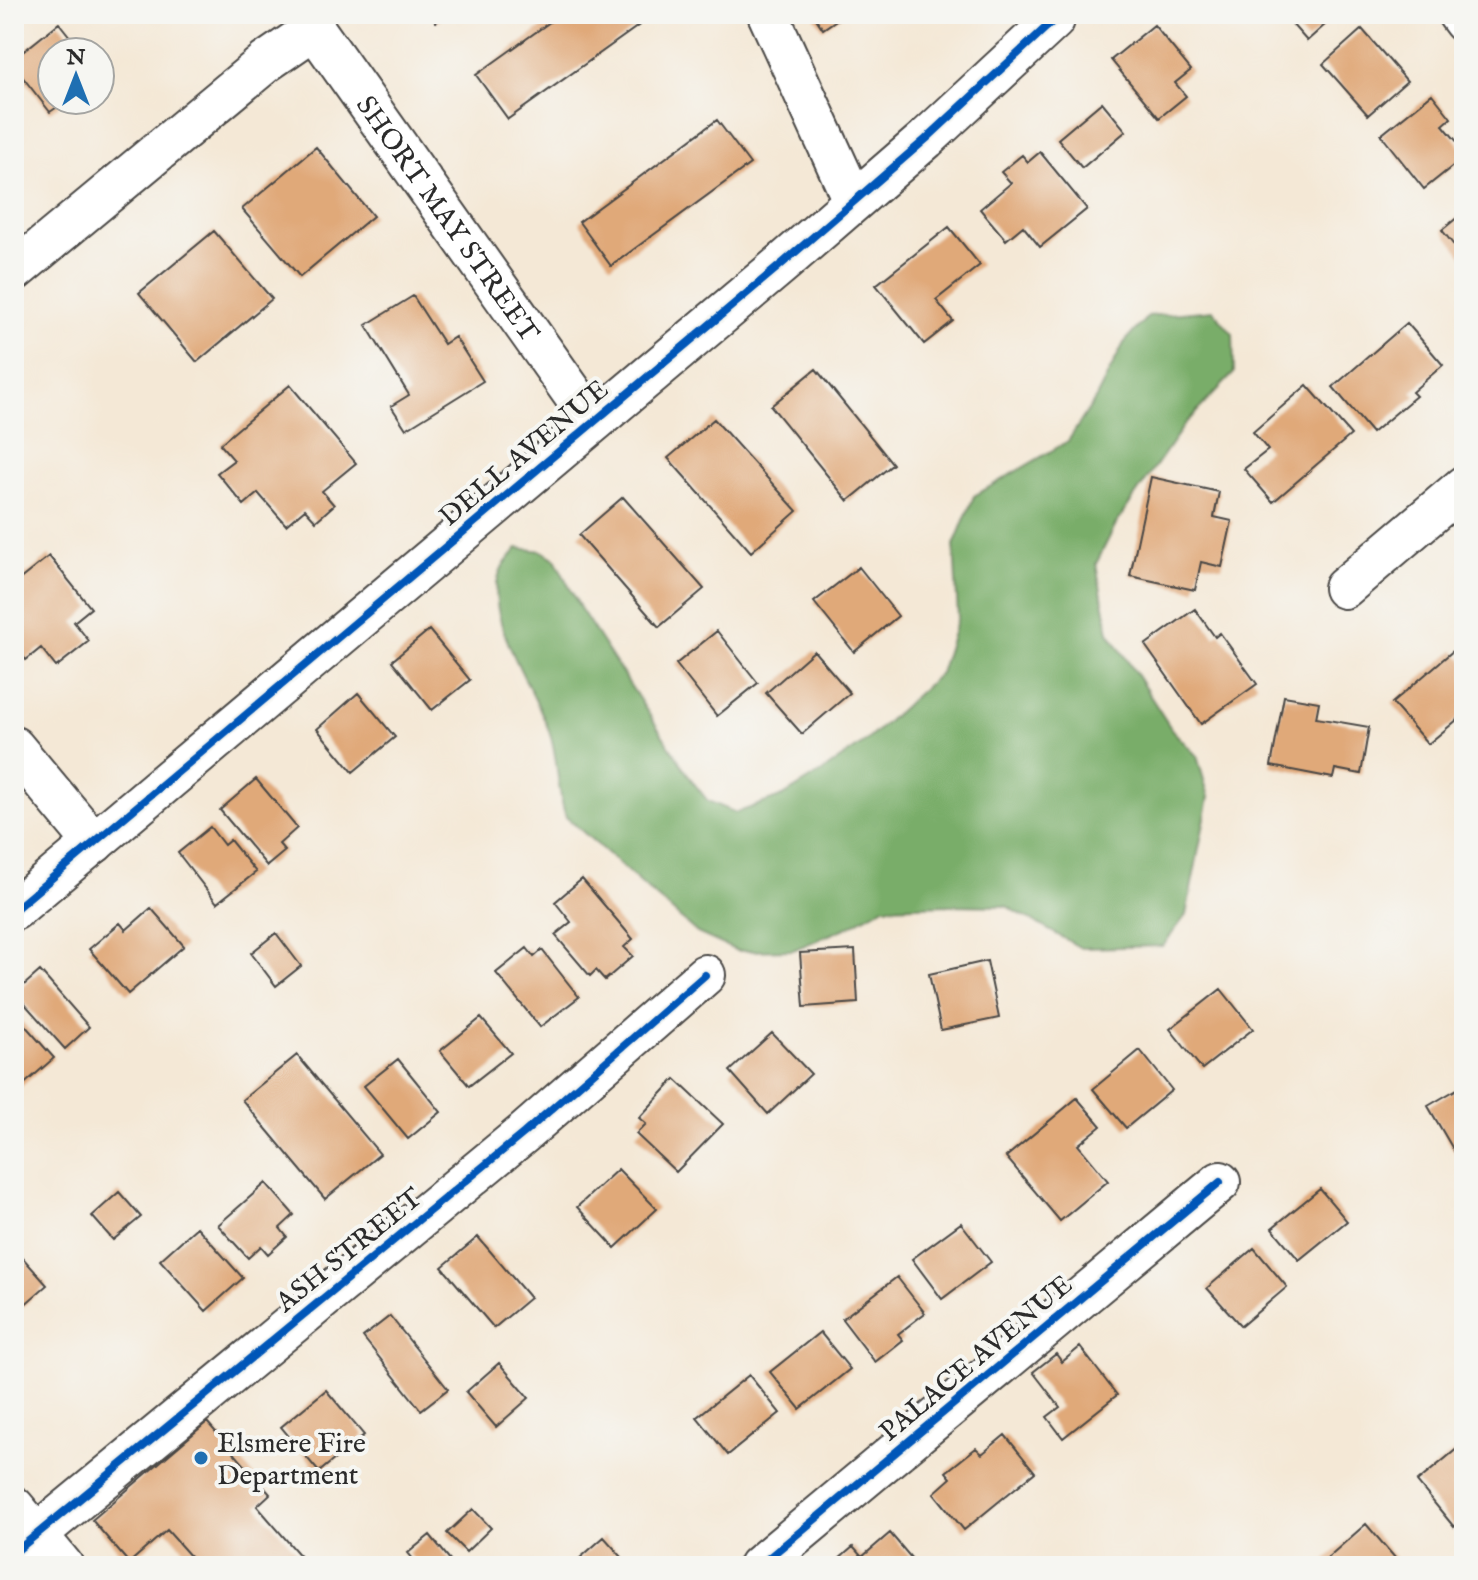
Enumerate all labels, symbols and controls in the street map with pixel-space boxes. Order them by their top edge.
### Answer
north arrow [36,36,116,116]
text: N [65,44,86,72]
street label: SHORT MAY STREET [347,90,546,350]
street label: DELL AVENUE [433,373,616,535]
street label: ASH STREET [268,1181,430,1321]
street label: PALACE AVENUE [873,1268,1080,1450]
place label: Elsmere Fire Department [217,1427,366,1494]
marker: Elsmere Fire Department [192,1449,210,1467]

